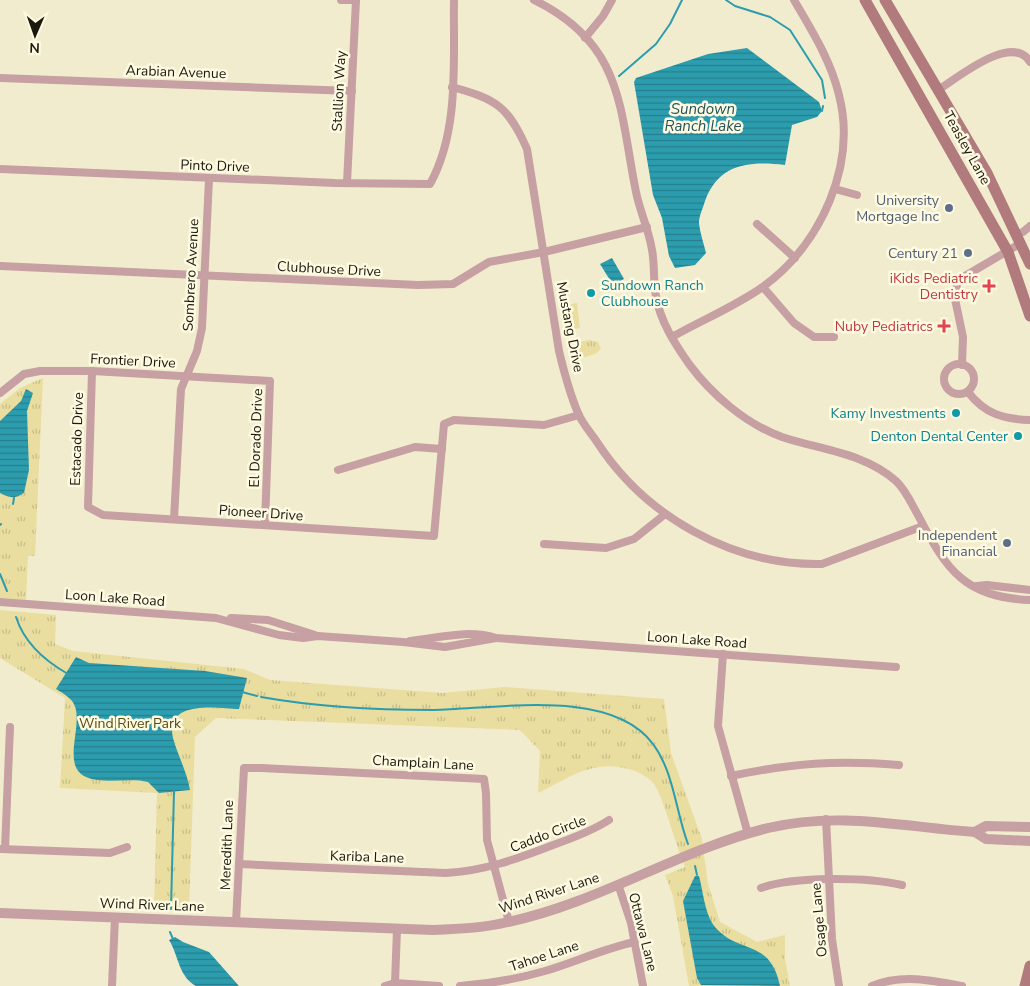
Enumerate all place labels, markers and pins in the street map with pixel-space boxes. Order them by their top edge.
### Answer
place label: University Mortgage Inc [856,191,940,226]
marker: University Mortgage Inc [943,202,955,214]
place label: Century 21 [888,244,958,263]
marker: Century 21 [962,247,974,259]
place label: iKids Pediatric Dentistry [890,269,979,304]
place label: Sundown Ranch Clubhouse [601,276,704,311]
marker: iKids Pediatric Dentistry [982,279,996,293]
marker: Sundown Ranch Clubhouse [585,287,597,299]
place label: Nuby Pediatrics [835,317,933,336]
marker: Nuby Pediatrics [937,319,951,333]
place label: Kamy Investments [831,404,946,423]
marker: Kamy Investments [950,407,962,419]
place label: Denton Dental Center [871,427,1008,446]
marker: Denton Dental Center [1012,430,1024,442]
place label: Independent Financial [918,526,998,561]
marker: Independent Financial [1001,537,1013,549]

